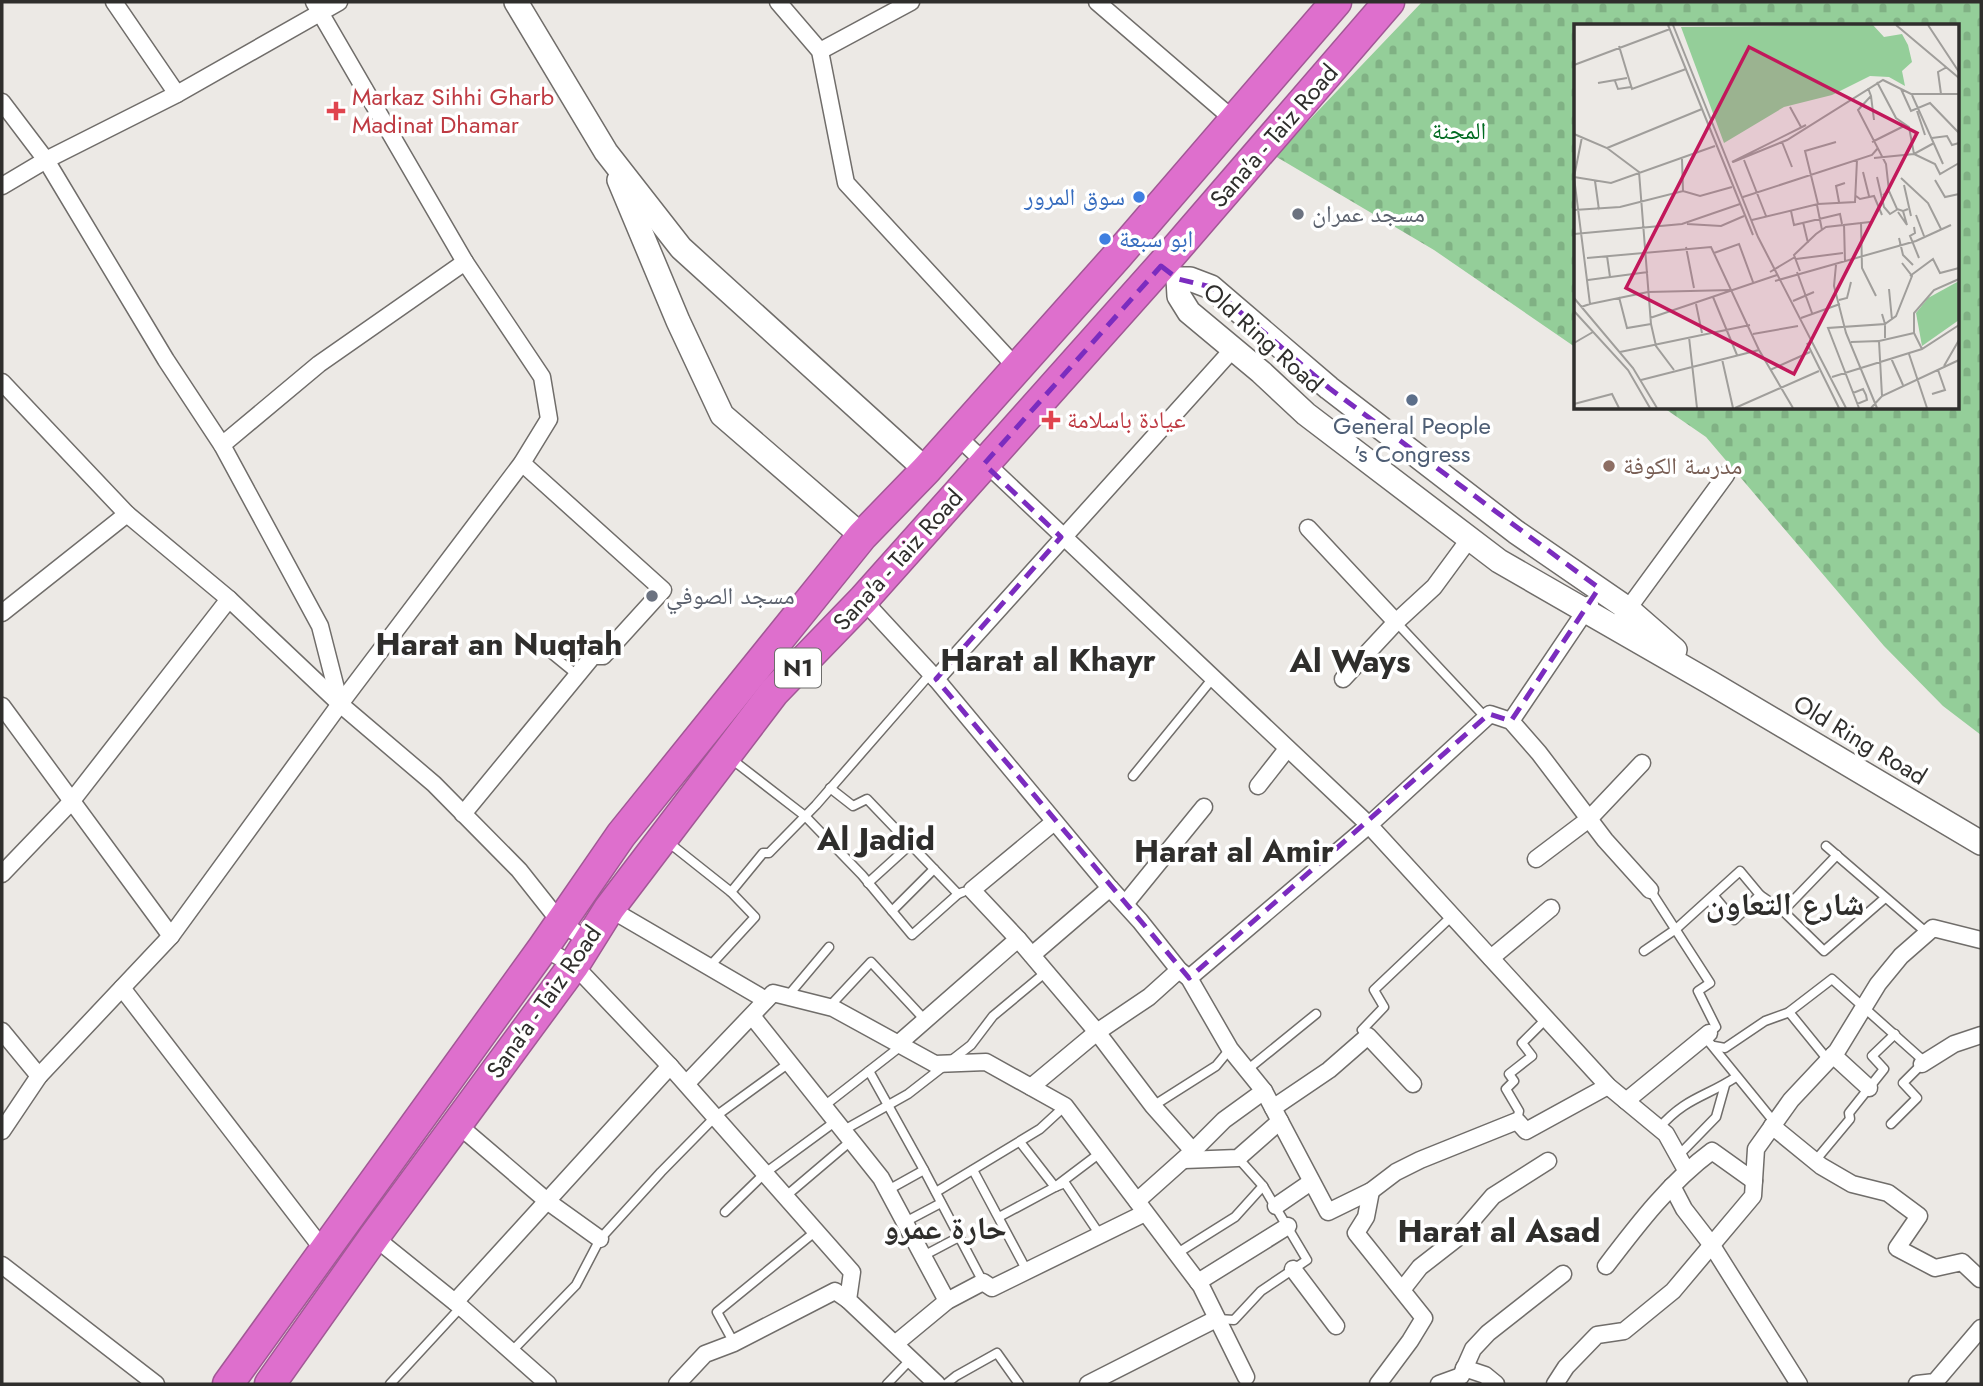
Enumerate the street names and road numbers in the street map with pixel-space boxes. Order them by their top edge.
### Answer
street label: Sana'a - Taiz Road [1201,56,1346,215]
street label: Old Ring Road [1196,274,1331,401]
street label: Sana'a - Taiz Road [824,481,971,638]
road number: N1 [775,648,821,688]
street label: Old Ring Road [1787,686,1934,793]
street label: Sana'a - Taiz Road [478,918,610,1086]

